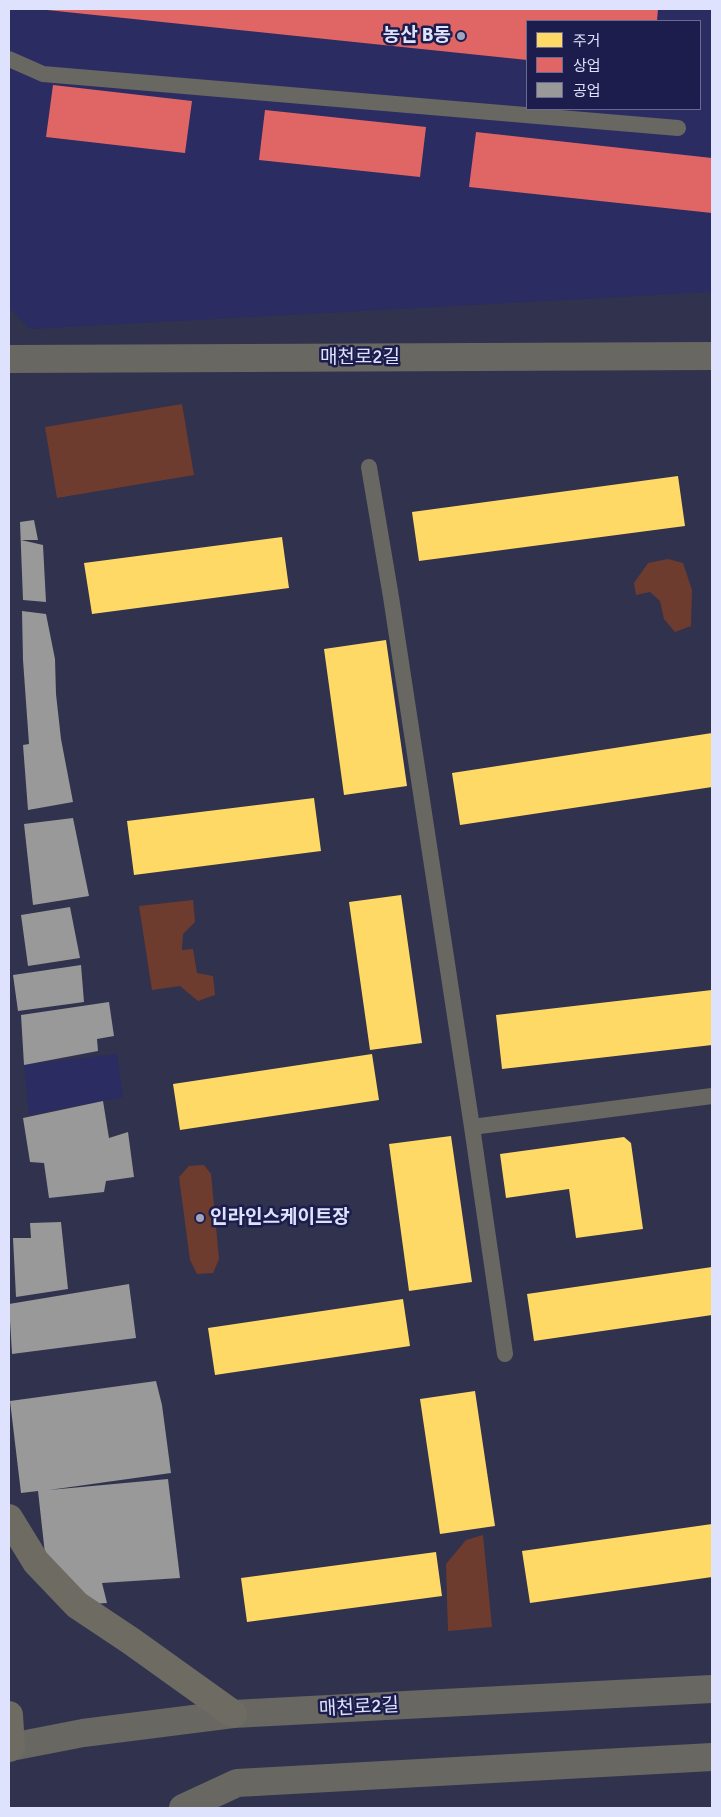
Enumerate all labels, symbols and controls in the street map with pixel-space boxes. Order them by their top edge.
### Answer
legend [526,20,701,110]
place label: 농산 B동 [383,25,451,47]
marker: 농산 B동 [455,30,467,42]
text: 주거 [573,32,601,50]
text: 상업 [573,57,601,75]
text: 공업 [573,82,601,100]
street label: 매천로2길 [320,347,400,369]
place label: 인라인스케이트장 [210,1207,350,1229]
marker: 인라인스케이트장 [194,1212,206,1224]
street label: 매천로2길 [318,1695,400,1721]

